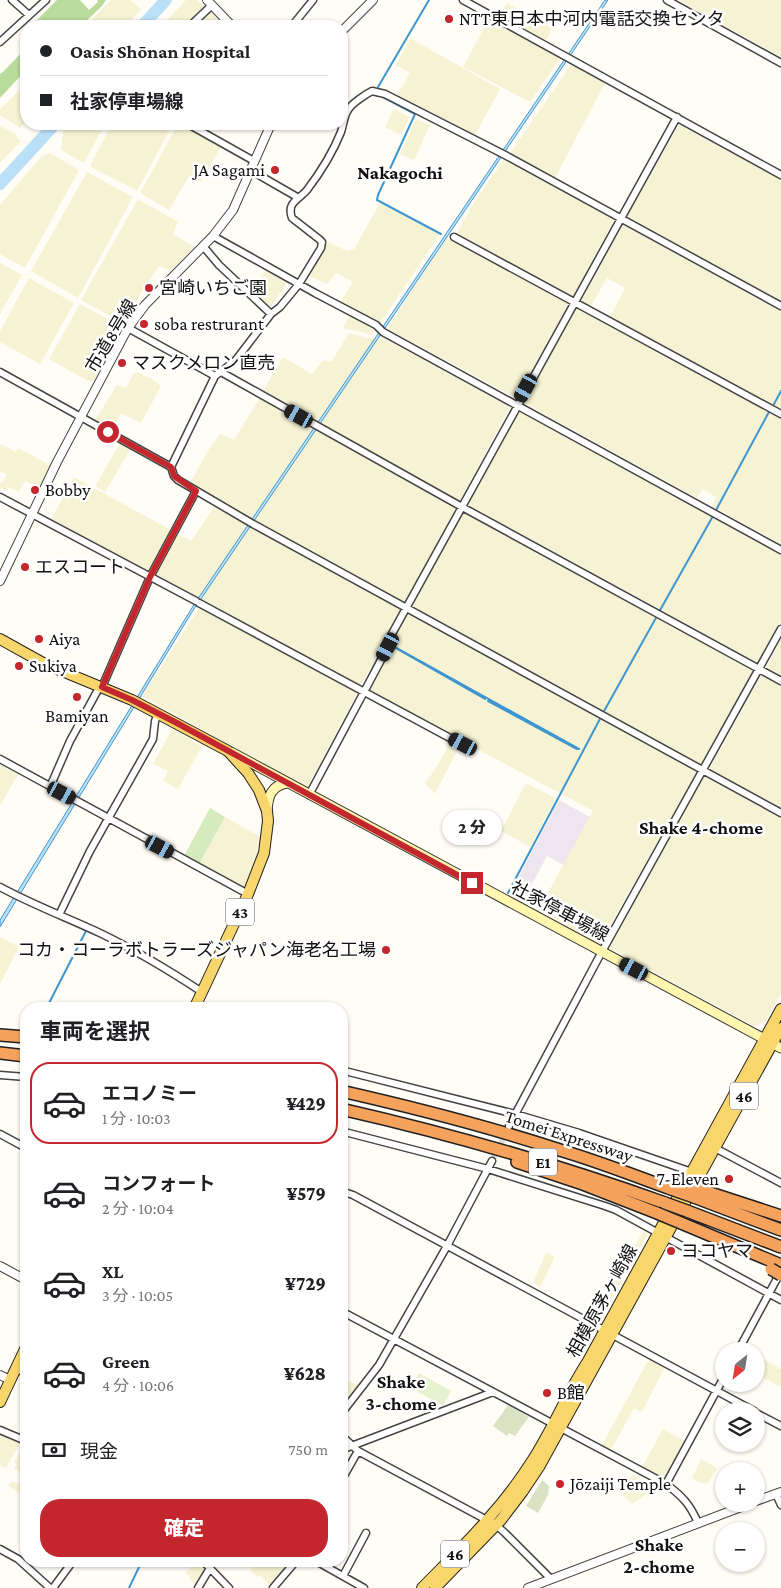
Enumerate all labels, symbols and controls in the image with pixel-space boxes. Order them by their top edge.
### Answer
place label: NTT東日本中河内電話交換センタ [459,9,724,29]
marker: NTT東日本中河内電話交換センタ [443,13,455,25]
text: Oasis Shōnan Hospital [70,41,250,62]
text: 社家停車場線 [70,91,184,112]
place label: JA Sagami [191,160,265,180]
district label: Nakagochi [357,162,443,183]
marker: JA Sagami [269,164,281,176]
place label: 宮崎いちご園 [159,278,267,298]
marker: 宮崎いちご園 [143,282,155,294]
street label: 市道8号線 [81,296,141,376]
place label: soba restrurant [154,314,265,334]
marker: soba restrurant [138,318,150,330]
place label: マスクメロン直売 [132,353,275,373]
marker: マスクメロン直売 [116,357,128,369]
car [512,371,539,405]
car [282,402,315,430]
route start [97,421,119,443]
place label: Bobby [45,480,91,500]
marker: Bobby [29,484,41,496]
place label: エスコート [35,557,125,577]
marker: エスコート [19,561,31,573]
place label: Aiya [49,629,80,649]
car [374,630,401,664]
marker: Aiya [33,633,45,645]
place label: Sukiya [29,656,77,676]
marker: Sukiya [13,660,25,672]
marker: Bamiyan [71,691,83,703]
place label: Bamiyan [45,706,109,726]
car [446,730,479,758]
car [45,779,78,807]
callout: 2 分 [442,810,502,846]
district label: Shake 4-chome [639,817,763,838]
text: 2 分 [458,819,486,836]
car [143,833,176,861]
route end [461,872,483,894]
street label: 社家停車場線 [508,877,612,945]
road number: 43 [226,899,254,926]
place label: コカ・コーラボトラーズジャパン海老名工場 [17,940,376,960]
marker: コカ・コーラボトラーズジャパン海老名工場 [380,944,392,956]
car [617,955,650,983]
text: 車両を選択 [40,1019,150,1044]
icon: car [42,1081,87,1126]
road number: 46 [730,1082,758,1110]
text: エコノミー [102,1083,197,1104]
text: ¥429 [286,1093,326,1114]
street label: Tomei Expressway [502,1106,636,1166]
text: 1 分 · 10:03 [102,1110,171,1127]
road number: E1 [529,1148,557,1176]
place label: 7-Eleven [656,1169,719,1189]
icon: car [42,1171,87,1216]
text: コンフォート [102,1173,215,1194]
marker: 7-Eleven [723,1173,735,1185]
text: ¥579 [286,1183,326,1204]
text: 2 分 · 10:04 [102,1200,174,1217]
street label: 相模原茅ヶ崎線 [563,1241,641,1361]
place label: ヨコヤマ [681,1241,753,1261]
marker: ヨコヤマ [665,1245,677,1257]
icon: car [42,1261,87,1306]
text: XL [102,1261,124,1282]
text: ¥729 [285,1273,326,1294]
text: 3 分 · 10:05 [102,1287,173,1304]
north arrow [715,1342,765,1392]
map controls [715,1342,765,1572]
icon: car [42,1351,87,1396]
text: Green [102,1351,150,1372]
text: ¥628 [284,1363,326,1384]
district label: Shake 3-chome [366,1371,437,1414]
text: 4 分 · 10:06 [102,1377,174,1394]
place label: B館 [557,1383,585,1403]
marker: B館 [541,1387,553,1399]
button: layers [715,1402,765,1452]
icon: cash [40,1436,68,1464]
text: 現金 [80,1441,118,1462]
text: 750 m [288,1441,328,1458]
button: + [715,1462,765,1512]
place label: Jōzaiji Temple [568,1474,671,1495]
marker: Jōzaiji Temple [554,1478,566,1490]
button: 確定 [40,1499,328,1557]
button: − [715,1522,765,1572]
district label: Shake 2-chome [623,1534,695,1577]
road number: 46 [441,1540,469,1568]

